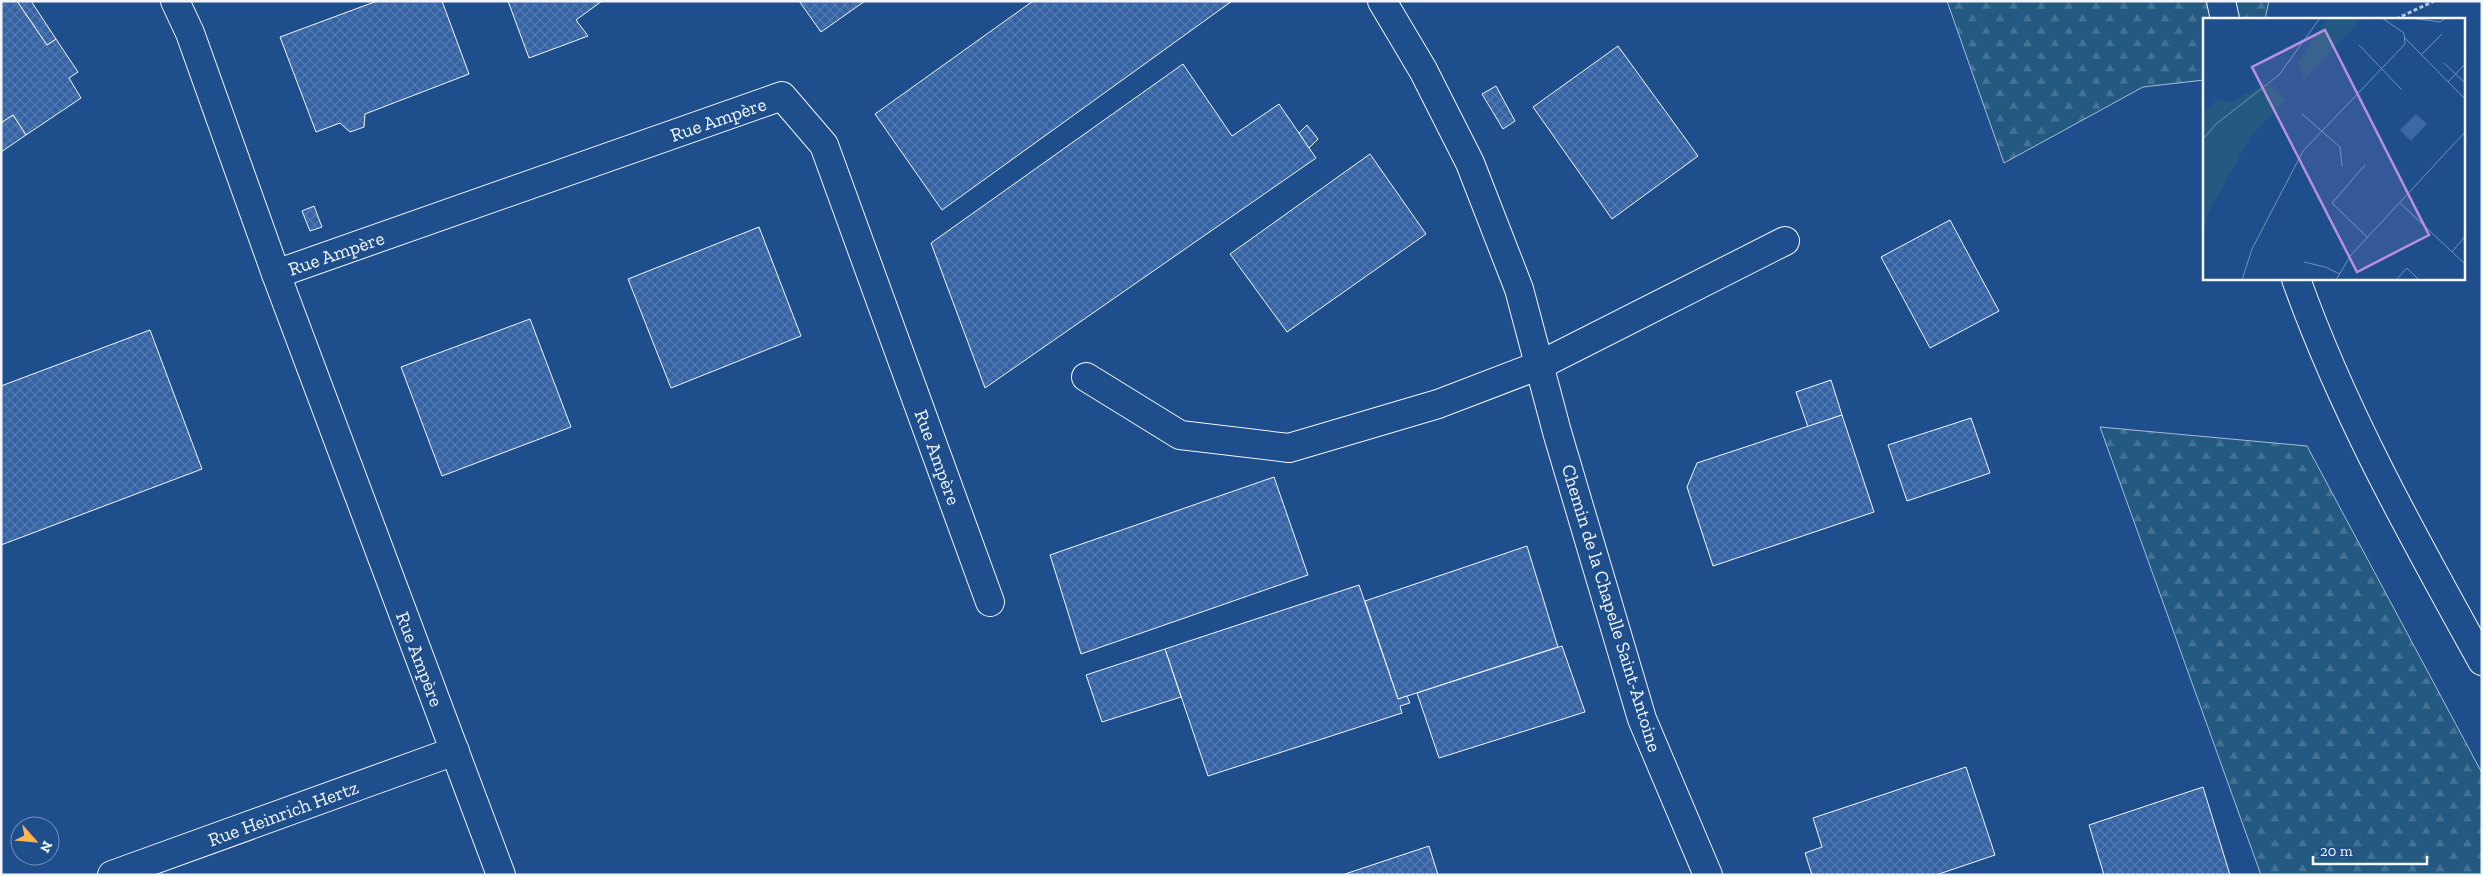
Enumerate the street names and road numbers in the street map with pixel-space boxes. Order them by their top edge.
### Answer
street label: Rue Ampère [667,92,769,147]
street label: Rue Ampère [285,226,387,281]
street label: Rue Ampère [910,406,965,508]
street label: Chemin de la Chapelle Saint-Antoine [1557,462,1666,755]
street label: Rue Ampère [391,608,448,710]
street label: Rue Heinrich Hertz [205,776,362,851]

